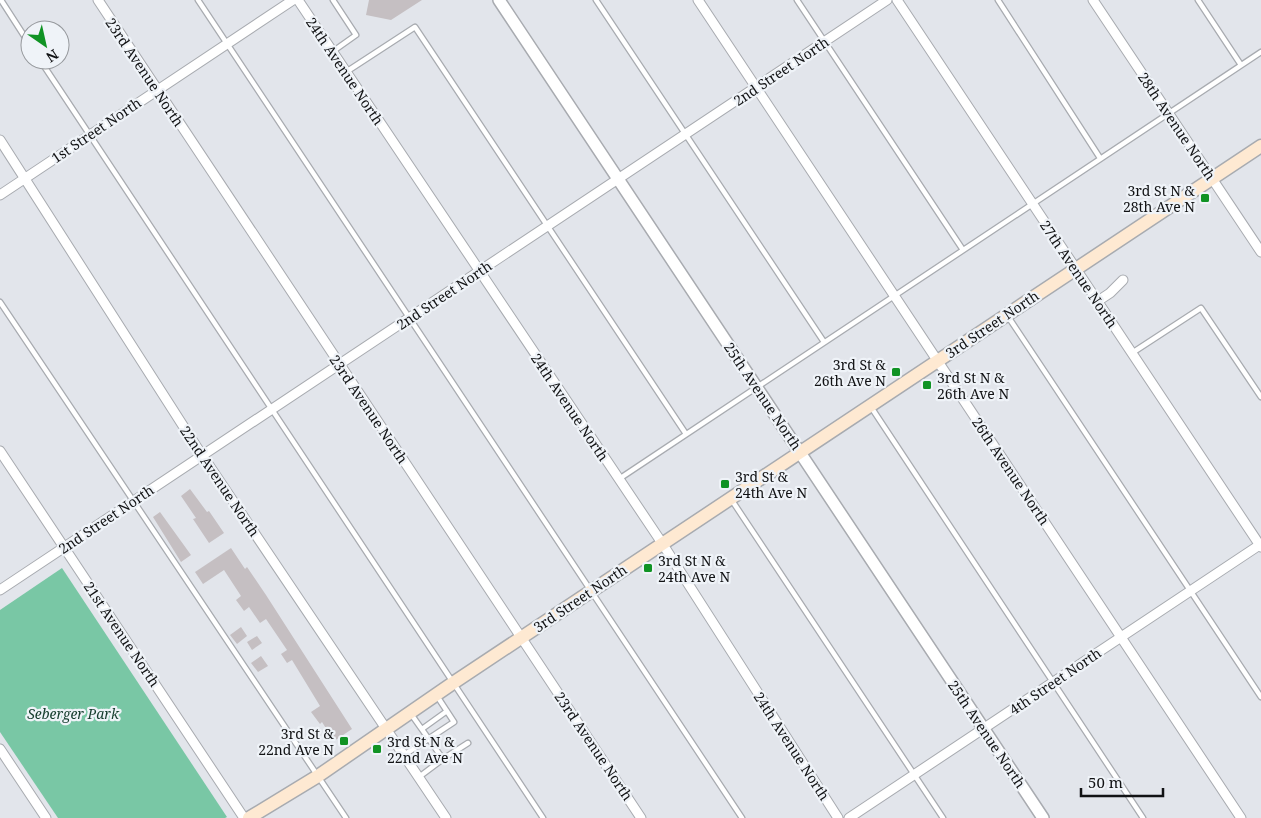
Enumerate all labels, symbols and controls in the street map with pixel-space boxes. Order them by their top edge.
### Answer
street label: 24th Avenue North [302,13,388,129]
street label: 23rd Avenue North [102,14,189,130]
north arrow [20,20,70,70]
street label: 2nd Street North [730,32,832,110]
text: N [43,45,62,67]
street label: 28th Avenue North [1134,68,1220,184]
street label: 1st Street North [47,93,145,167]
place label: 3rd St N & 28th Ave N [1123,181,1196,216]
marker: 3rd St N & 28th Ave N [1199,192,1211,204]
street label: 27th Avenue North [1036,216,1122,332]
street label: 2nd Street North [393,256,495,334]
street label: 3rd Street North [942,286,1042,362]
street label: 25th Avenue North [720,338,806,454]
street label: 24th Avenue North [527,349,613,465]
street label: 23rd Avenue North [326,351,413,467]
place label: 3rd St & 26th Ave N [814,355,887,390]
marker: 3rd St & 26th Ave N [890,366,902,378]
place label: 3rd St N & 26th Ave N [937,368,1009,403]
marker: 3rd St N & 26th Ave N [921,379,933,391]
street label: 26th Avenue North [968,413,1054,529]
street label: 22nd Avenue North [176,422,264,540]
place label: 3rd St & 24th Ave N [735,467,807,502]
marker: 3rd St & 24th Ave N [719,478,731,490]
street label: 2nd Street North [55,480,157,558]
place label: 3rd St N & 24th Ave N [658,551,730,586]
street label: 3rd Street North [530,560,630,636]
marker: 3rd St N & 24th Ave N [642,562,654,574]
street label: 21st Avenue North [80,578,164,691]
street label: 4th Street North [1005,643,1105,719]
street label: 25th Avenue North [944,676,1030,792]
street label: 23rd Avenue North [551,688,638,804]
street label: 24th Avenue North [750,688,834,804]
park label: Seberger Park [27,704,120,723]
place label: 3rd St & 22nd Ave N [258,724,335,759]
place label: 3rd St N & 22nd Ave N [387,732,463,767]
marker: 3rd St & 22nd Ave N [338,735,350,747]
marker: 3rd St N & 22nd Ave N [371,743,383,755]
scale bar [1081,766,1164,798]
text: 50 m [1088,772,1123,792]

